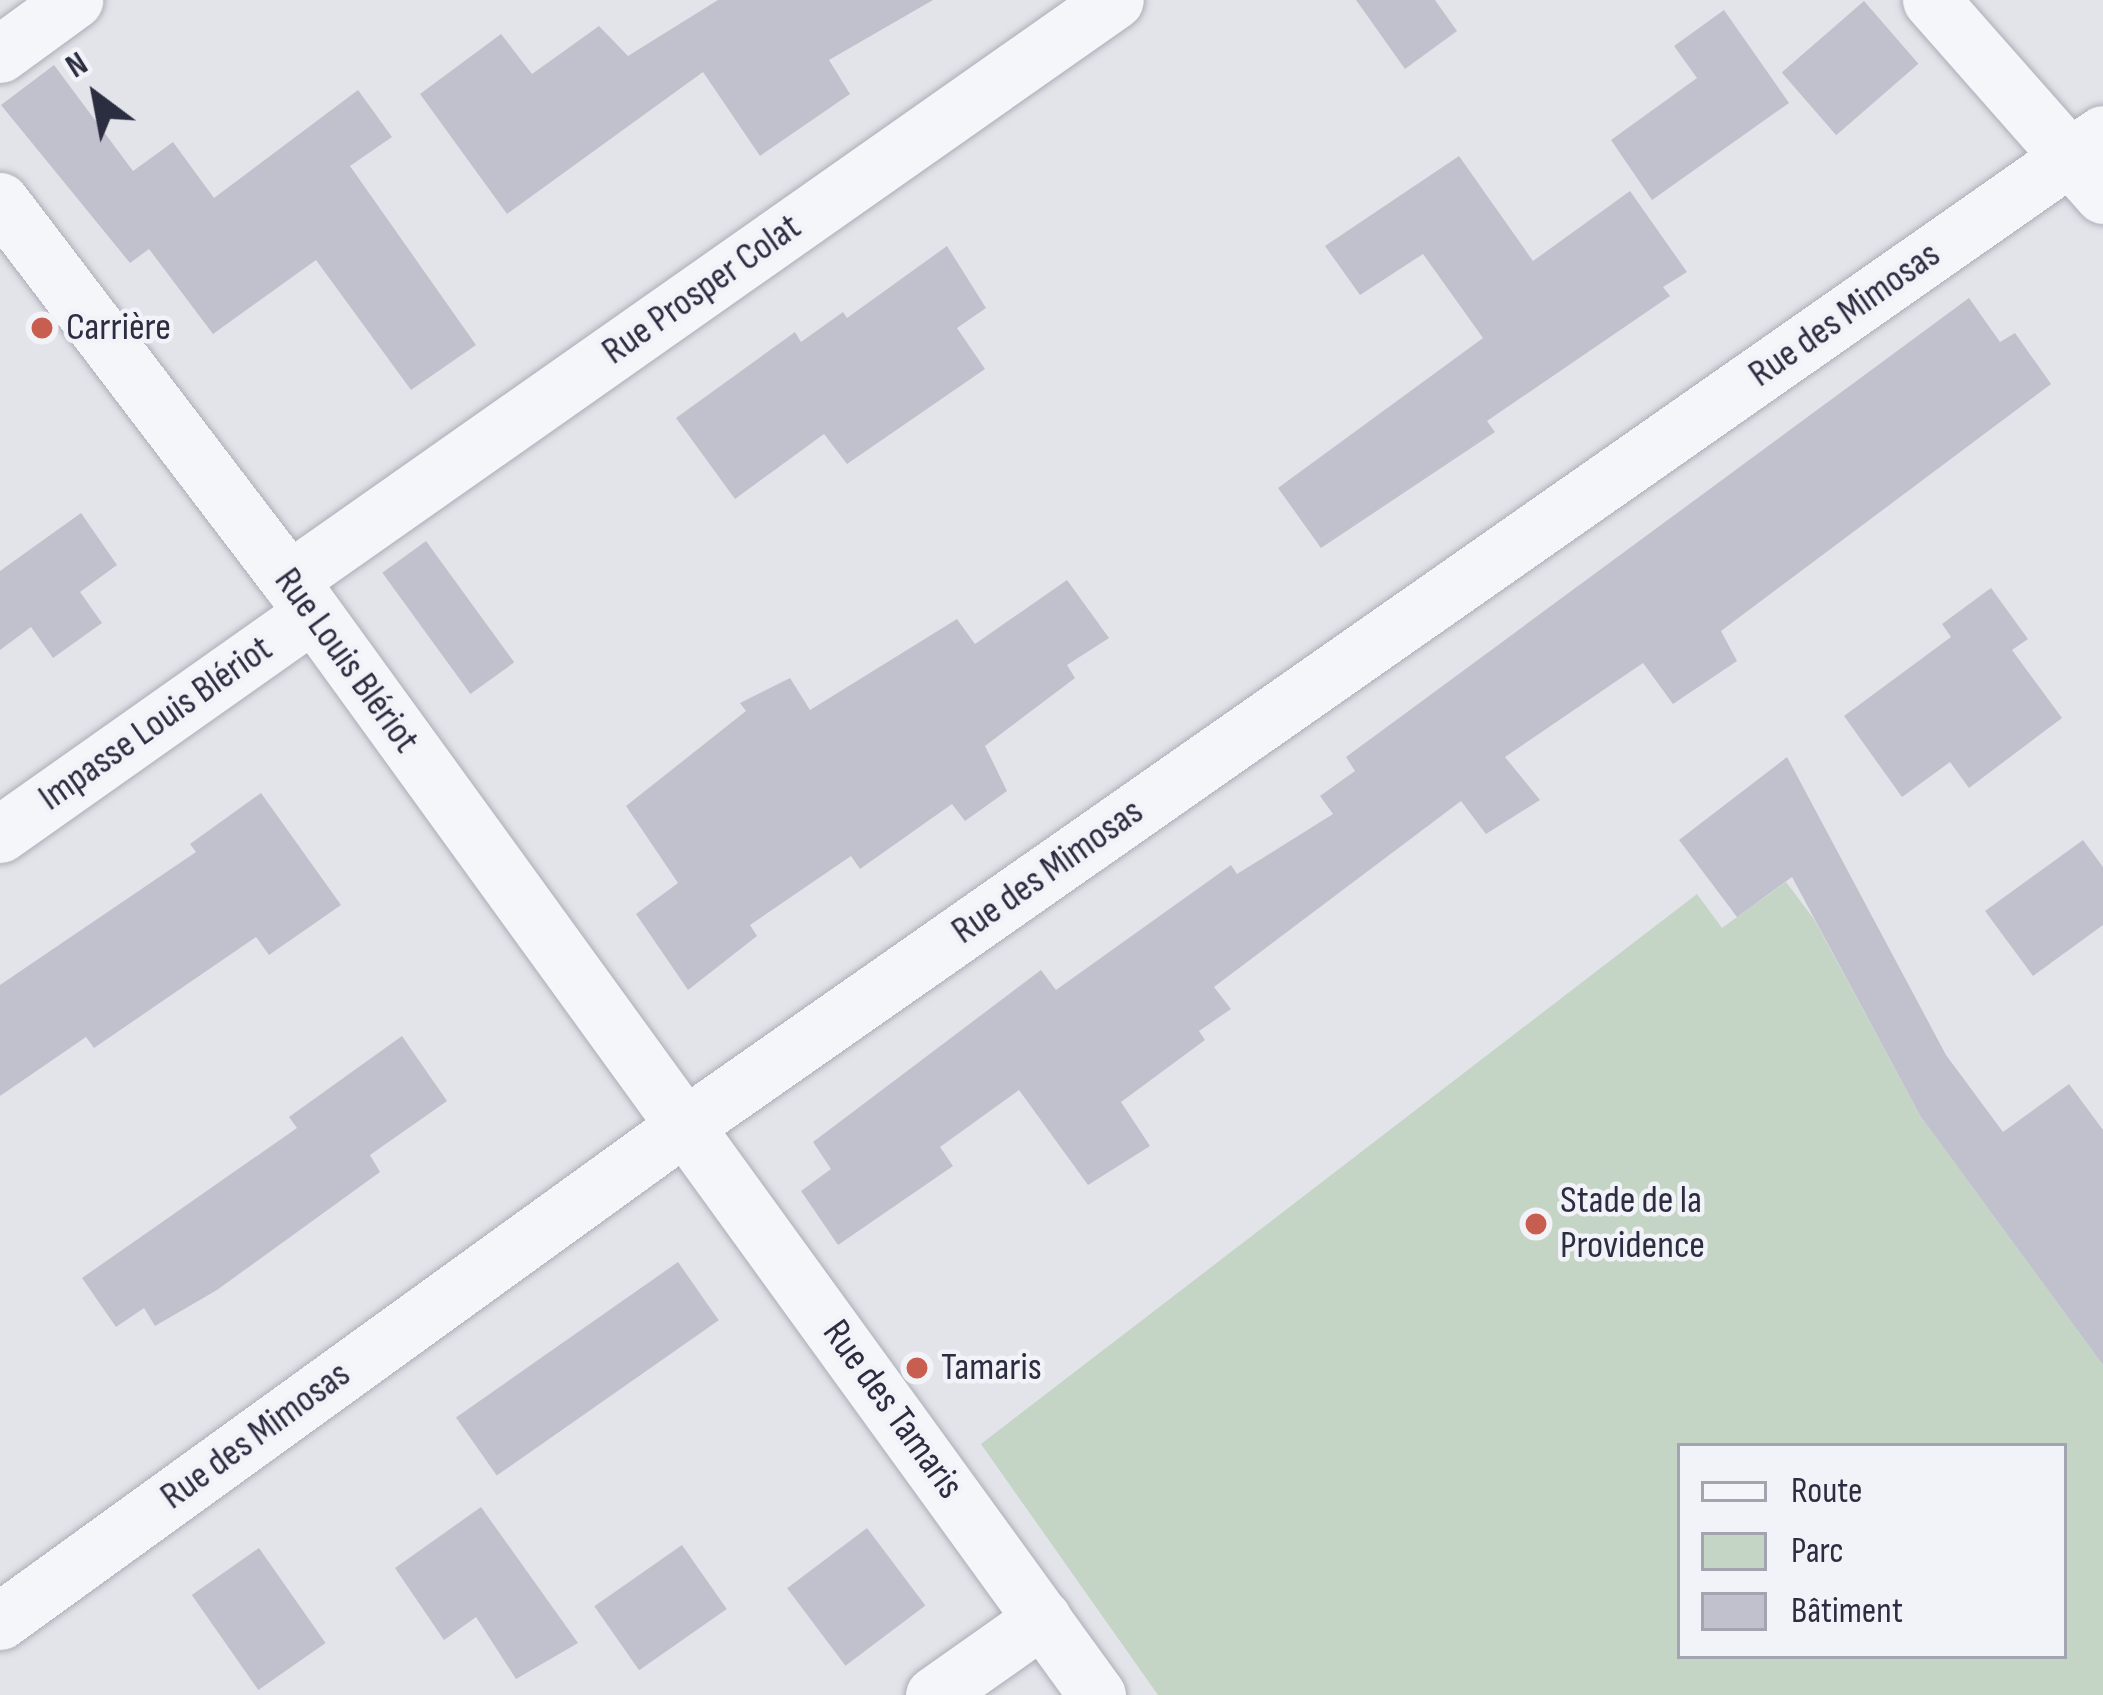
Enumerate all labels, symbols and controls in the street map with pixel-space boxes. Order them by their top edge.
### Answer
north arrow [36,36,156,156]
text: N [59,44,95,87]
street label: Rue Prosper Colat [594,204,810,376]
street label: Rue des Mimosas [1740,232,1950,398]
place label: Carrière [66,305,171,351]
marker: Carrière [29,315,55,341]
street label: Rue Louis Blériot [263,559,429,763]
street label: Impasse Louis Blériot [30,626,282,822]
street label: Rue des Mimosas [943,789,1153,955]
place label: Stade de la Providence [1560,1179,1705,1270]
marker: Stade de la Providence [1523,1211,1549,1237]
street label: Rue des Tamaris [812,1312,972,1508]
place label: Tamaris [941,1345,1042,1391]
street label: Rue des Mimosas [152,1352,360,1520]
marker: Tamaris [904,1355,930,1381]
legend [1677,1443,2067,1659]
text: Route [1791,1470,1862,1513]
text: Parc [1791,1530,1844,1573]
text: Bâtiment [1791,1590,1903,1633]

